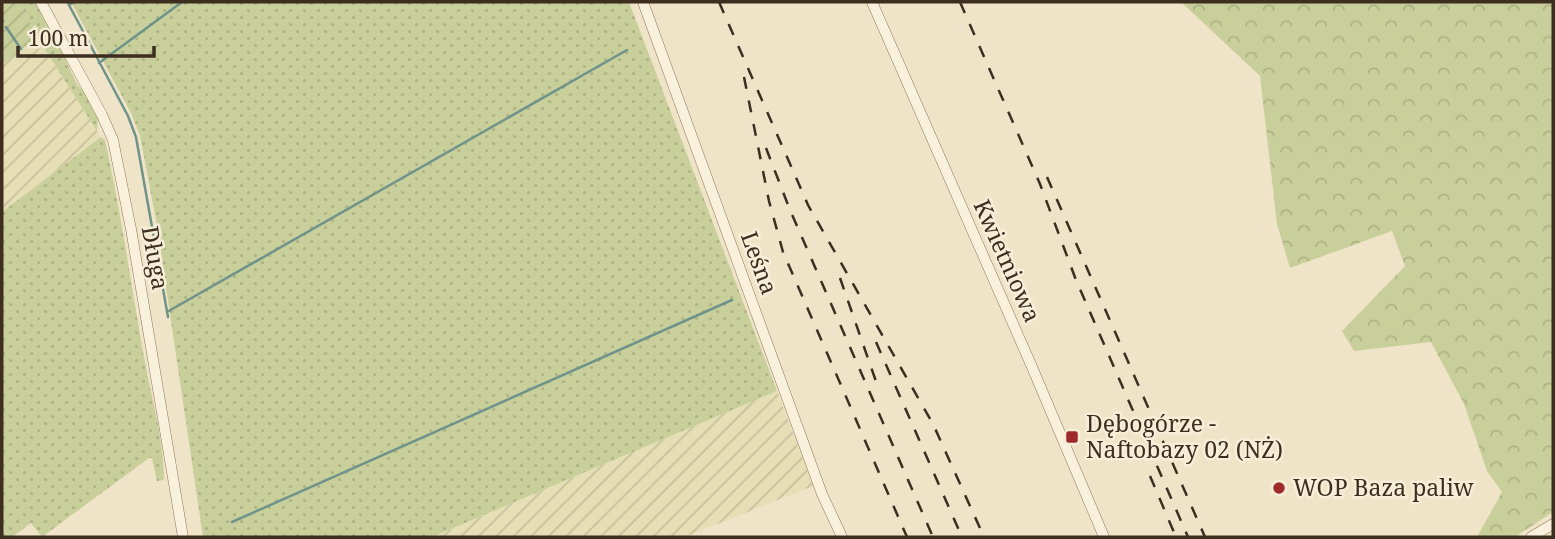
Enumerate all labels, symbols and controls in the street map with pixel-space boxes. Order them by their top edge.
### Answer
scale bar [18,14,154,58]
text: 100 m [28,24,89,52]
street label: Kwietniowa [967,194,1049,327]
street label: Długa [135,223,177,292]
street label: Leśna [734,227,786,299]
place label: Dębogórze - Naftobazy 02 (NŻ) [1086,407,1283,465]
marker: Dębogórze - Naftobazy 02 (NŻ) [1064,429,1080,445]
place label: WOP Baza paliw [1293,471,1474,503]
marker: WOP Baza paliw [1271,480,1287,496]

